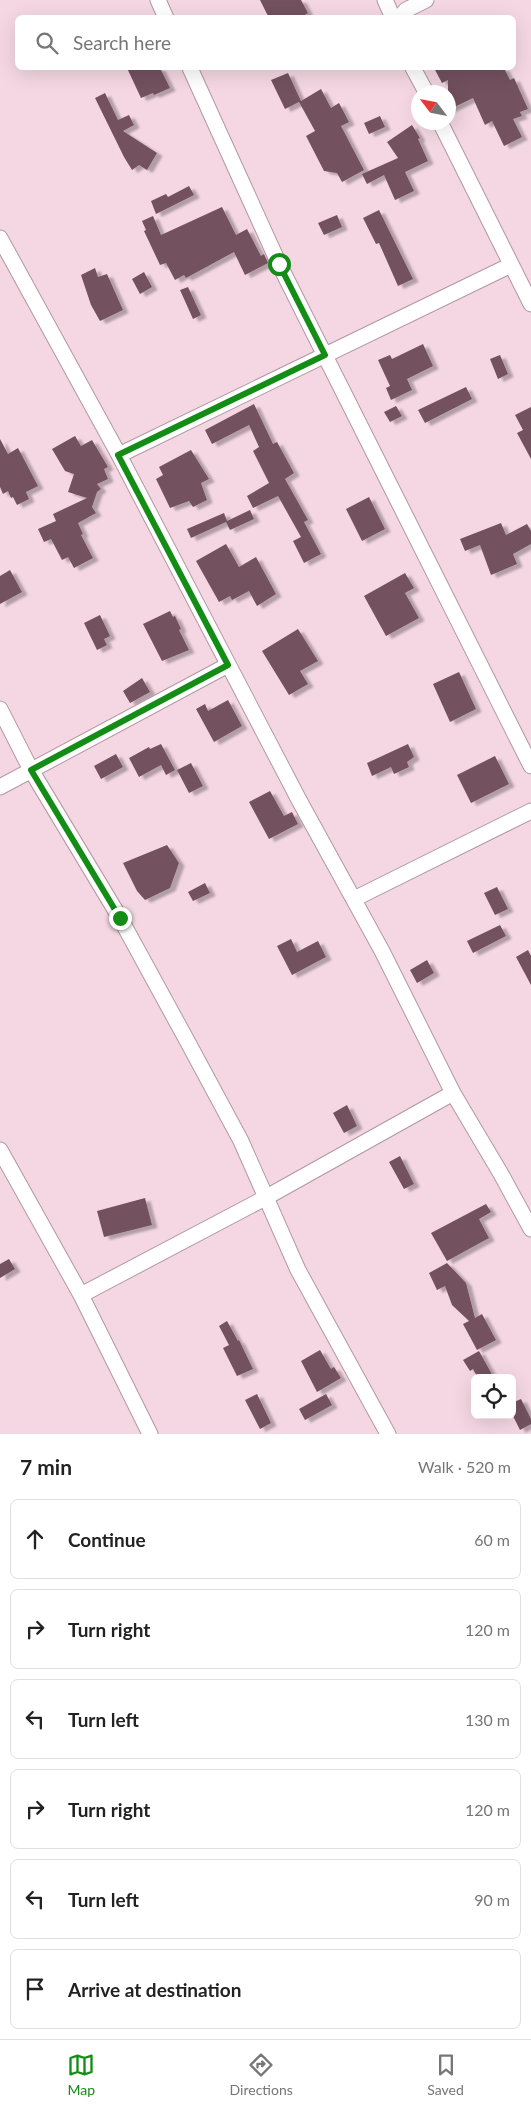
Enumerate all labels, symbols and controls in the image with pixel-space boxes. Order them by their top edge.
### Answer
search box [15,15,516,70]
icon: search [33,29,61,57]
text: Search here [73,31,171,54]
north arrow [411,85,456,130]
route start [268,253,291,276]
route end [109,907,132,930]
map controls [471,1374,516,1419]
button: locate [471,1374,516,1419]
text: 7 min [20,1454,72,1479]
text: Walk · 520 m [418,1457,511,1476]
icon: ahead [21,1525,49,1553]
text: Continue [68,1528,146,1551]
text: 60 m [474,1530,510,1549]
icon: right [21,1615,49,1643]
text: Turn right [68,1618,150,1641]
text: 120 m [465,1620,510,1639]
icon: left [21,1705,49,1733]
text: Turn left [68,1708,139,1731]
text: 130 m [465,1710,510,1729]
icon: right [21,1795,49,1823]
text: Turn right [68,1798,150,1821]
text: 120 m [465,1800,510,1819]
icon: left [21,1885,49,1913]
text: Turn left [68,1888,139,1911]
text: 90 m [474,1890,510,1909]
icon: arrive [21,1975,49,2003]
text: Arrive at destination [68,1978,241,2001]
tab: Map [67,2051,95,2098]
tab: Directions [230,2051,293,2098]
tab: Saved [427,2051,464,2098]

